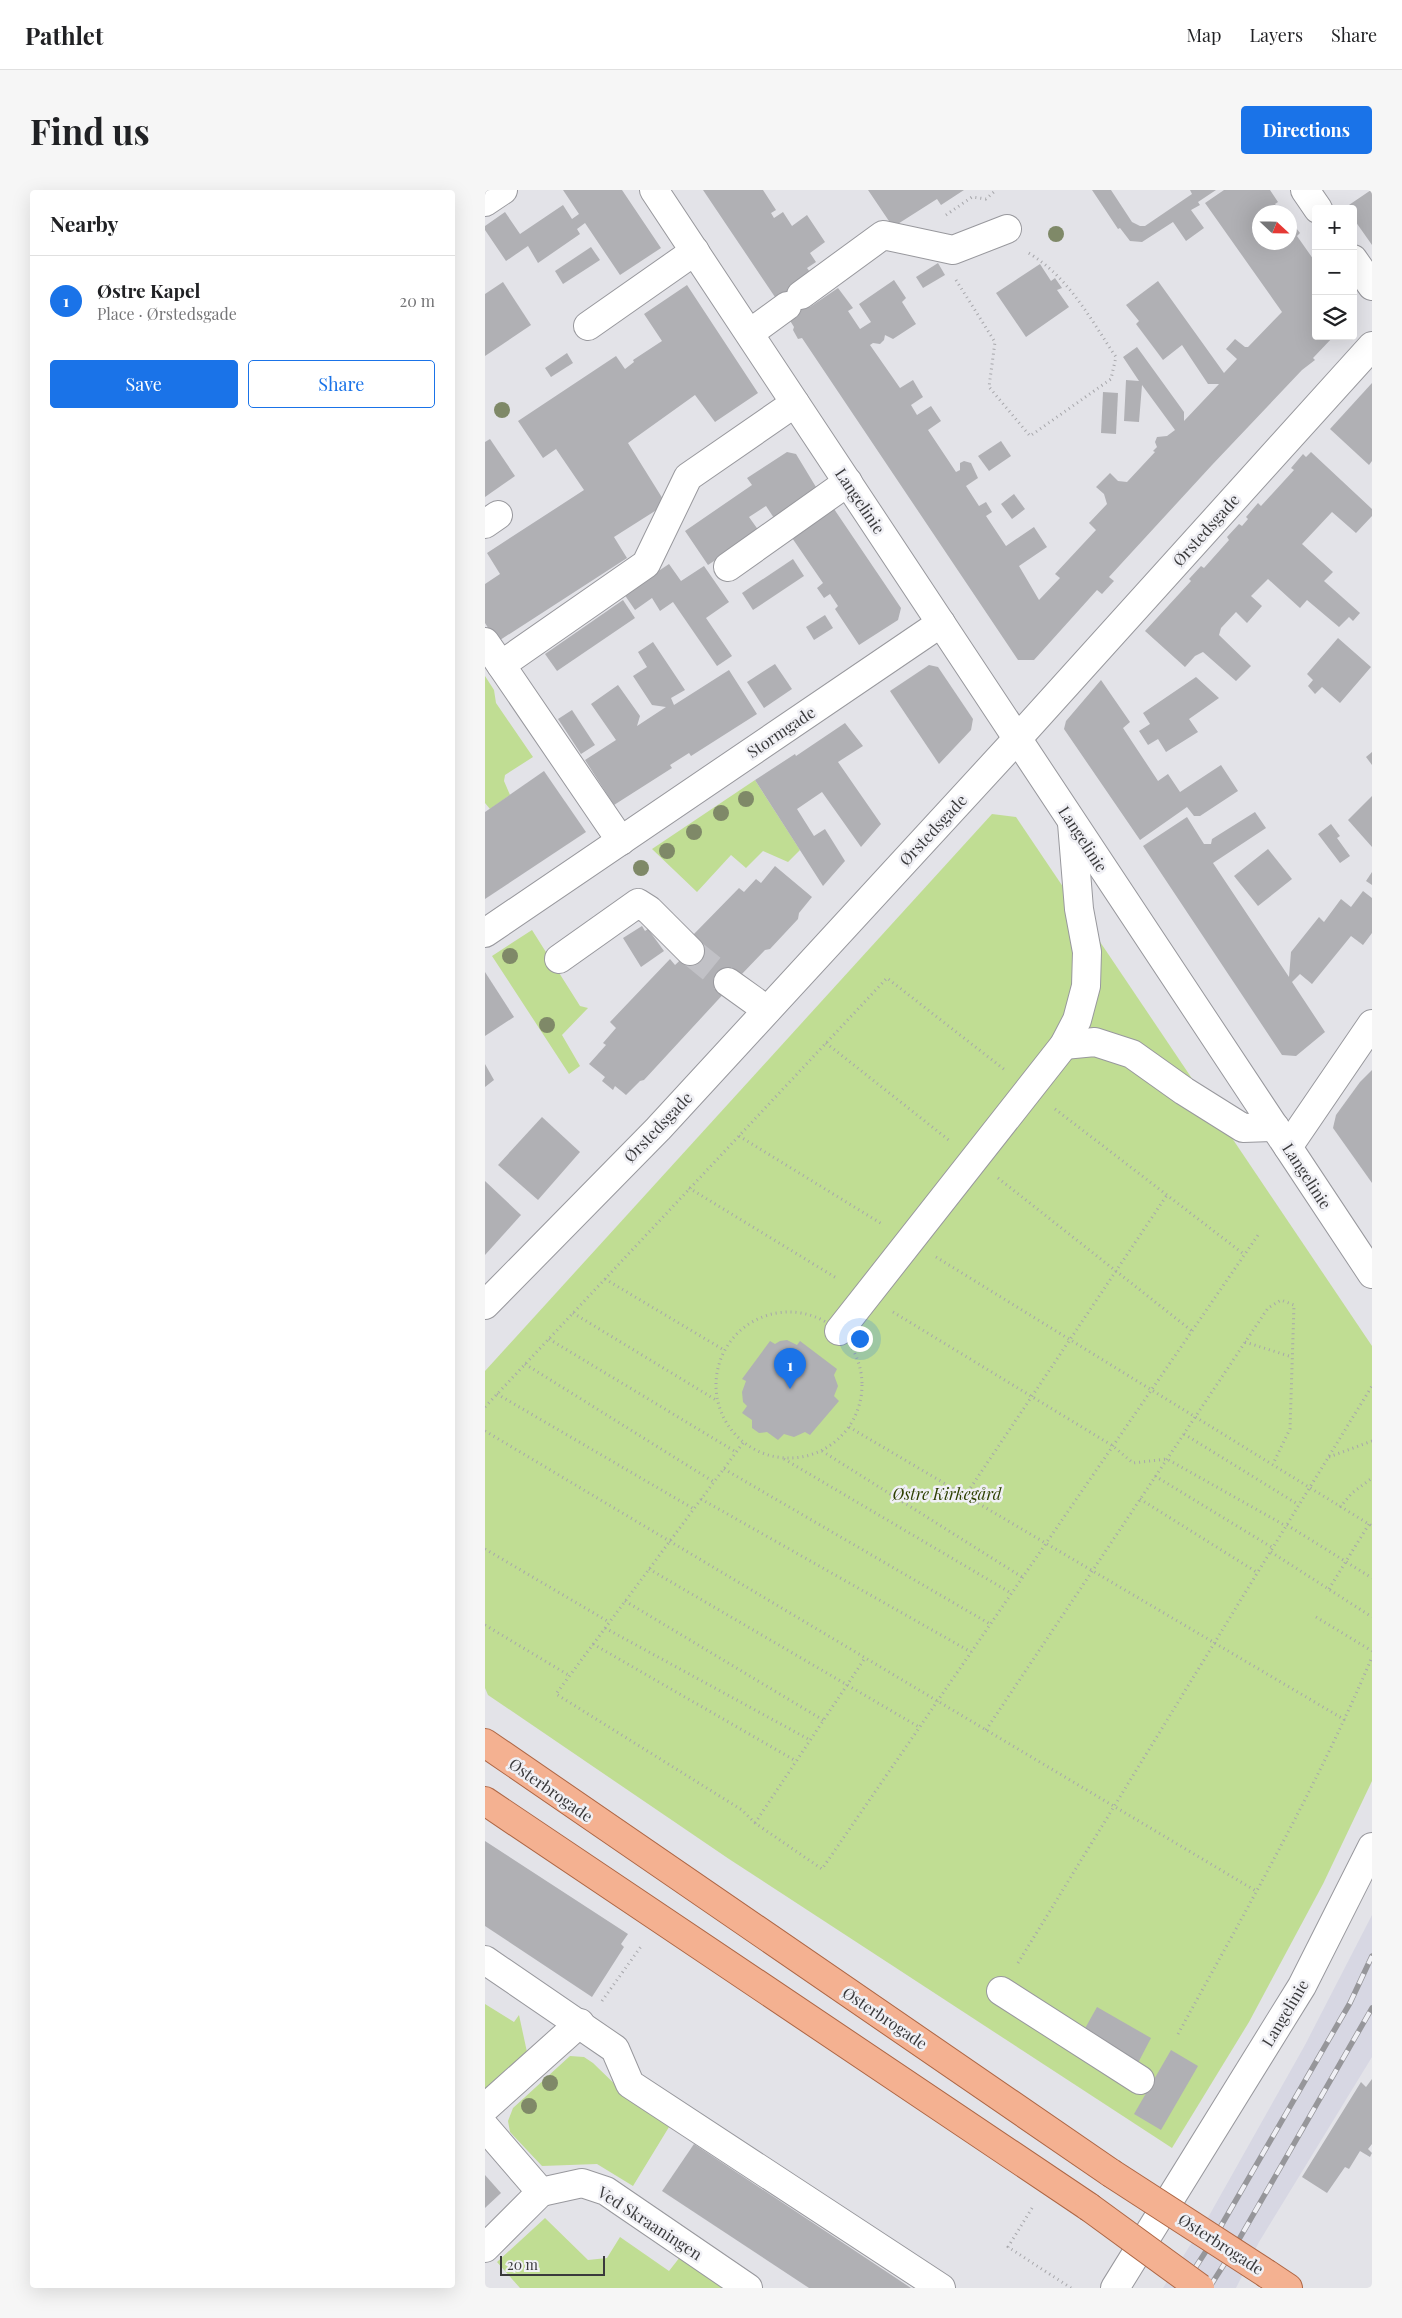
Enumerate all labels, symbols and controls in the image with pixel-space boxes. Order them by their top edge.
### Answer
text: Pathlet [25,19,103,51]
text: Map [1186,23,1221,47]
text: Layers [1249,23,1303,47]
text: Share [1331,23,1377,47]
button: Directions [1241,106,1372,154]
text: Find us [30,107,150,154]
north arrow [1252,205,1297,250]
map controls [1312,205,1357,340]
button: + [1312,205,1357,250]
text: Nearby [50,209,119,237]
button: − [1312,250,1357,295]
text: Østre Kapel [97,277,200,303]
text: 1 [63,290,69,311]
text: 20 m [400,290,435,311]
button: layers [1312,295,1357,340]
text: Place · Ørstedsgade [97,303,237,324]
button: Save [50,360,238,408]
button: Share [248,360,435,408]
street label: Langelinie [831,464,890,538]
street label: Ørstedsgade [1168,489,1244,570]
street label: Stormgade [743,701,819,762]
street label: Ørstedsgade [894,790,971,870]
street label: Langelinie [1054,802,1113,876]
street label: Ørstedsgade [619,1087,696,1166]
street label: Langelinie [1278,1139,1337,1213]
your location [847,1326,873,1352]
pin: 1 [774,1348,806,1389]
park label: Østre Kirkegård [892,1483,1003,1504]
street label: Østerbrogade [505,1753,597,1826]
street label: Langelinie [1256,1975,1313,2050]
street label: Østerbrogade [839,1982,932,2054]
street label: Ved Skraaningen [593,2180,707,2264]
street label: Østerbrogade [1175,2208,1268,2279]
scale bar [500,2253,605,2276]
text: 20 m [507,2255,538,2274]

